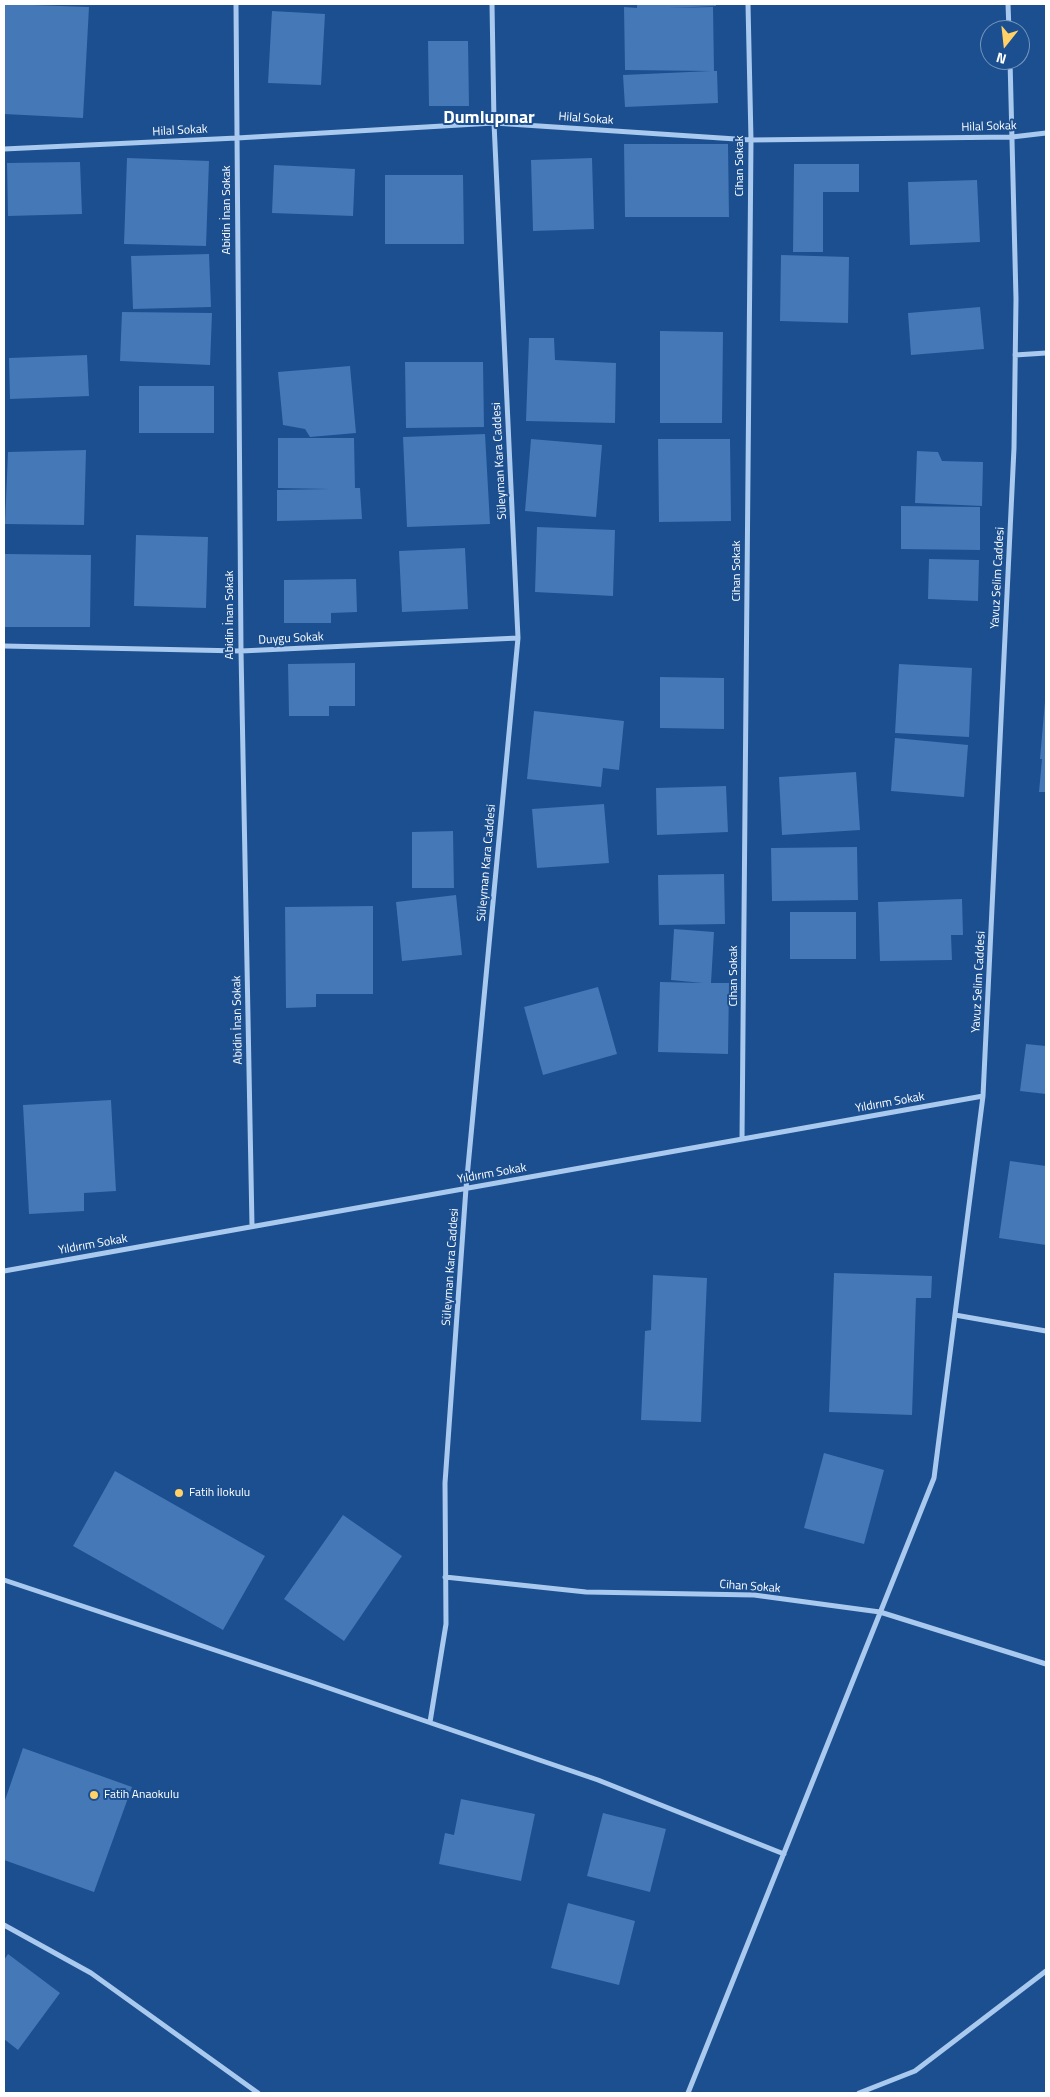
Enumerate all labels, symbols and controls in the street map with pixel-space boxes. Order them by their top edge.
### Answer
north arrow [980,20,1030,70]
text: N [993,48,1009,70]
district label: Dumlupınar [443,108,535,130]
street label: Hilal Sokak [558,110,614,128]
street label: Hilal Sokak [961,119,1017,135]
street label: Hilal Sokak [152,122,208,140]
street label: Cihan Sokak [733,135,747,197]
street label: Abidin İnan Sokak [220,166,234,254]
street label: Süleyman Kara Caddesi [490,402,510,520]
street label: Yavuz Selim Caddesi [988,527,1008,629]
street label: Cihan Sokak [730,540,744,602]
street label: Abidin İnan Sokak [223,571,237,659]
street label: Duygu Sokak [258,630,324,648]
street label: Süleyman Kara Caddesi [475,804,499,922]
street label: Yavuz Selim Caddesi [969,931,989,1033]
street label: Cihan Sokak [727,945,741,1007]
street label: Abidin İnan Sokak [230,975,246,1065]
street label: Yıldırım Sokak [854,1090,926,1116]
street label: Yıldırım Sokak [456,1161,528,1187]
street label: Süleyman Kara Caddesi [440,1208,462,1326]
street label: Yıldırım Sokak [57,1232,129,1258]
place label: Fatih İlokulu [189,1486,250,1500]
marker: Fatih İlokulu [173,1487,185,1499]
street label: Cihan Sokak [719,1578,781,1596]
place label: Fatih Anaokulu [104,1788,179,1802]
marker: Fatih Anaokulu [88,1789,100,1801]

